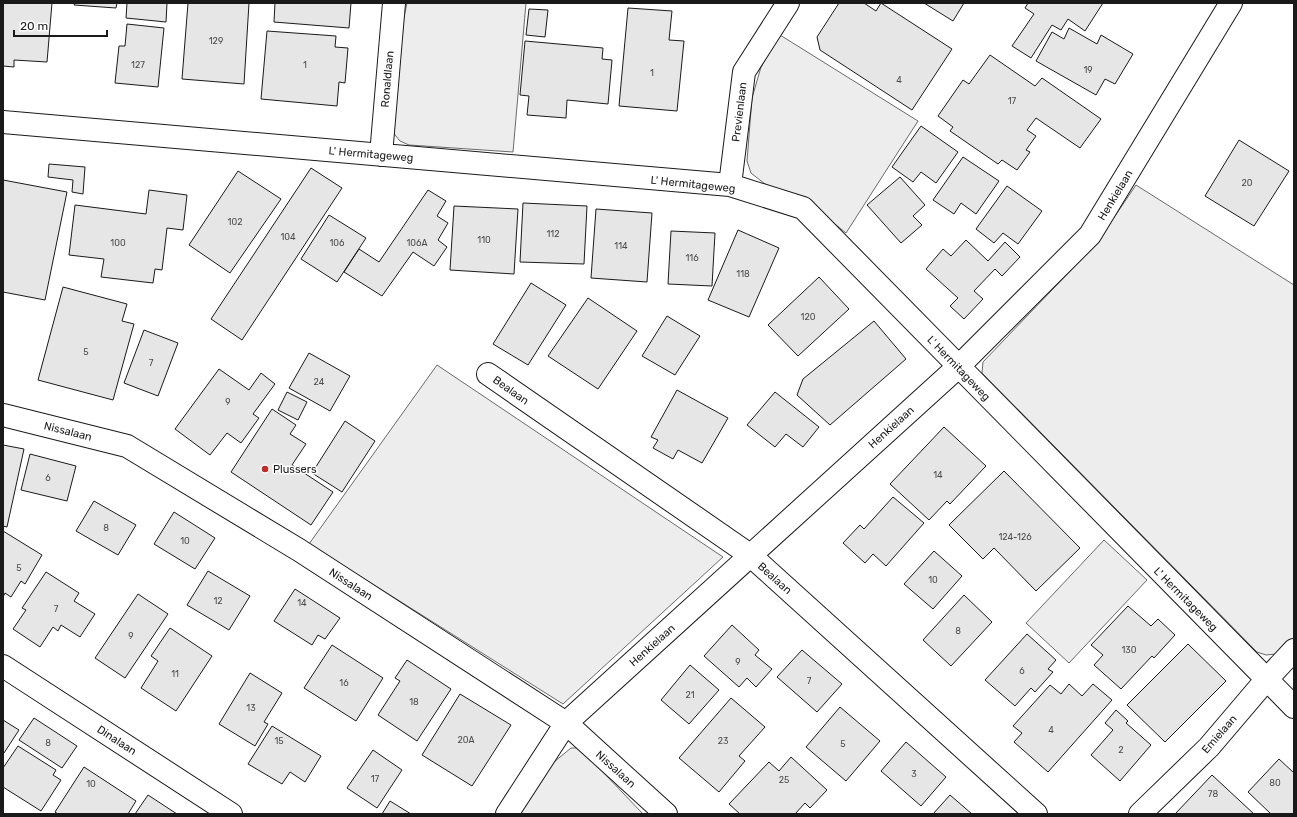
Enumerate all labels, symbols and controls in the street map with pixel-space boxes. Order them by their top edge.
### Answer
scale bar [14,12,107,38]
text: 20 m [20,19,48,33]
house number: 129 [209,36,223,46]
street label: Ronaldlaan [379,50,396,108]
house number: 127 [131,60,145,70]
house number: 1 [303,60,307,70]
house number: 19 [1083,65,1093,75]
house number: 1 [650,68,654,78]
house number: 4 [896,75,902,85]
street label: Previenlaan [729,81,750,143]
house number: 17 [1008,96,1017,106]
street label: L' Hermitageweg [328,144,414,165]
street label: Henkielaan [1095,168,1136,223]
street label: L' Hermitageweg [650,174,736,195]
house number: 20 [1242,178,1253,188]
house number: 102 [228,217,242,227]
house number: 112 [547,229,560,239]
house number: 104 [280,232,296,242]
house number: 110 [477,235,491,245]
house number: 100 [110,238,126,248]
house number: 106 [330,238,345,248]
house number: 106A [406,238,428,248]
house number: 114 [614,241,628,251]
house number: 116 [685,253,699,263]
house number: 118 [736,269,750,279]
house number: 120 [801,312,816,322]
street label: L' Hermitageweg [924,333,993,403]
house number: 5 [83,347,89,357]
house number: 7 [149,358,154,368]
street label: Bealaan [490,373,531,408]
house number: 24 [314,377,325,387]
house number: 9 [225,397,231,407]
street label: Henkielaan [866,404,917,451]
street label: Nissalaan [42,419,93,444]
place label: Plussers [273,463,317,476]
marker: Plussers [260,464,270,474]
house number: 14 [933,470,943,480]
house number: 6 [45,473,51,483]
house number: 8 [103,523,109,533]
house number: 124-126 [998,532,1032,542]
house number: 10 [180,536,190,546]
street label: Bealaan [755,560,794,597]
house number: 5 [16,563,22,573]
street label: L' Hermitageweg [1151,565,1220,634]
street label: Nissalaan [327,566,375,603]
house number: 10 [928,575,938,585]
house number: 12 [213,596,223,606]
house number: 14 [297,598,307,608]
house number: 7 [54,604,59,614]
street label: Henkielaan [627,622,678,669]
house number: 8 [955,626,961,636]
house number: 9 [128,631,134,641]
house number: 130 [1122,645,1137,655]
house number: 9 [735,657,741,667]
house number: 6 [1019,666,1025,676]
house number: 11 [171,669,179,679]
house number: 7 [807,676,812,686]
house number: 16 [339,678,349,688]
house number: 21 [685,690,695,700]
house number: 18 [409,697,419,707]
house number: 13 [246,703,256,713]
street label: Emielaan [1199,712,1240,756]
street label: Dinalaan [95,723,139,758]
house number: 4 [1048,725,1054,735]
house number: 20A [457,735,475,745]
house number: 15 [274,736,284,746]
house number: 23 [718,736,728,746]
house number: 8 [45,738,51,748]
house number: 5 [840,739,846,749]
house number: 2 [1118,745,1124,755]
street label: Nissalaan [593,748,638,791]
house number: 3 [911,769,917,779]
house number: 17 [371,774,380,784]
house number: 25 [779,775,789,785]
house number: 80 [1269,778,1281,788]
house number: 10 [86,779,96,789]
house number: 78 [1208,789,1218,799]

